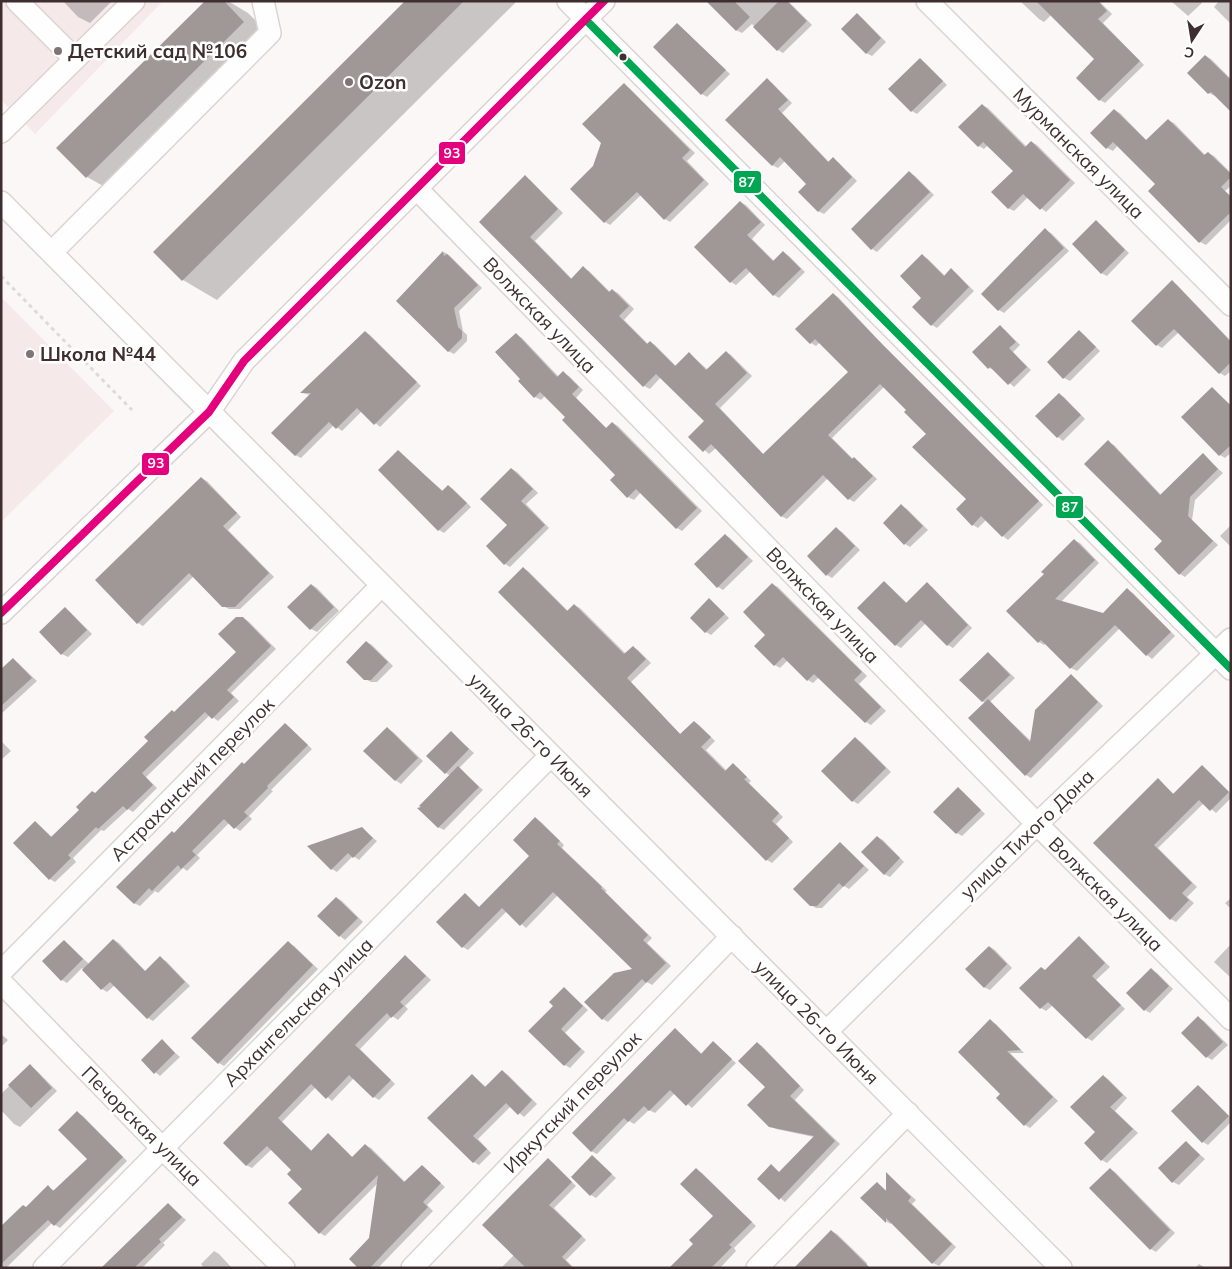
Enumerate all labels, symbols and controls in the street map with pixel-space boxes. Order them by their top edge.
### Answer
north arrow [1167,15,1217,65]
place label: Детский сад №106 [68,39,247,63]
text: С [1183,43,1196,63]
marker: Детский сад №106 [52,45,64,57]
unlabelled marker [618,52,628,62]
place label: Ozon [359,70,406,94]
marker: Ozon [343,76,355,88]
street label: Мурманская улица [1008,82,1150,224]
line badge: 93 [438,141,466,165]
text: 93 [444,144,460,162]
line badge: 87 [733,170,762,194]
text: 87 [739,173,755,191]
street label: Волжская улица [478,252,602,378]
place label: Школа №44 [40,342,156,366]
marker: Школа №44 [24,348,36,360]
line badge: 93 [141,452,170,476]
text: 93 [148,454,164,472]
line badge: 87 [1055,495,1084,519]
text: 87 [1062,498,1078,516]
street label: Волжская улица [761,542,885,668]
street label: улица 26-го Июня [464,668,598,802]
street label: Астраханский переулок [105,692,279,866]
street label: улица Тихого Дона [955,764,1099,904]
street label: Волжская улица [1044,832,1168,956]
street label: Архангельская улица [218,932,378,1092]
street label: улица 26-го Июня [750,955,884,1089]
street label: Иркутский переулок [498,1025,647,1178]
street label: Печорская улица [77,1061,207,1191]

